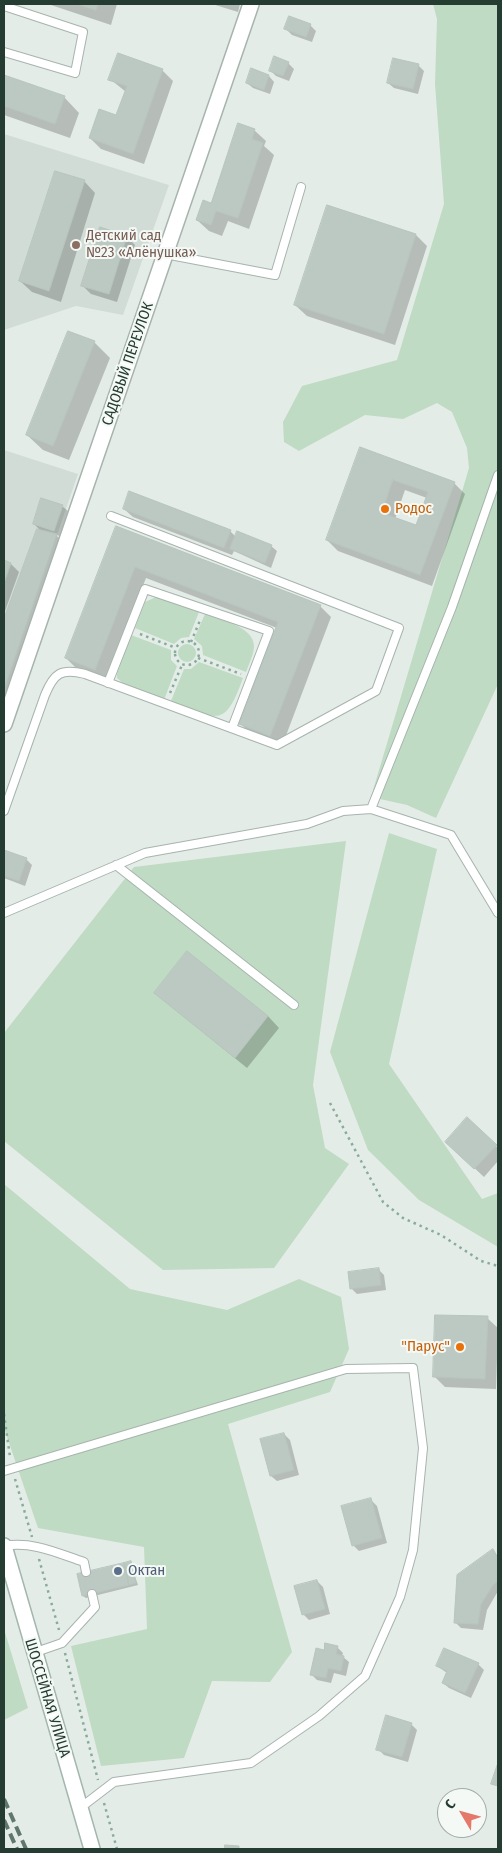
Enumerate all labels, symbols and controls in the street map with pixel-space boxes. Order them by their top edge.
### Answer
place label: Детский сад №23 «Алёнушка» [86,227,197,262]
marker: Детский сад №23 «Алёнушка» [70,239,82,251]
street label: САДОВЫЙ ПЕРЕУЛОК [98,300,158,428]
place label: Родос [395,500,432,518]
marker: Родос [379,503,391,515]
place label: "Парус" [401,1338,450,1356]
marker: "Парус" [454,1341,466,1353]
place label: Октан [128,1562,165,1580]
marker: Октан [112,1565,124,1577]
street label: ШОССЕЙНАЯ УЛИЦА [20,1636,74,1760]
north arrow [437,1788,487,1838]
text: С [441,1796,459,1812]

